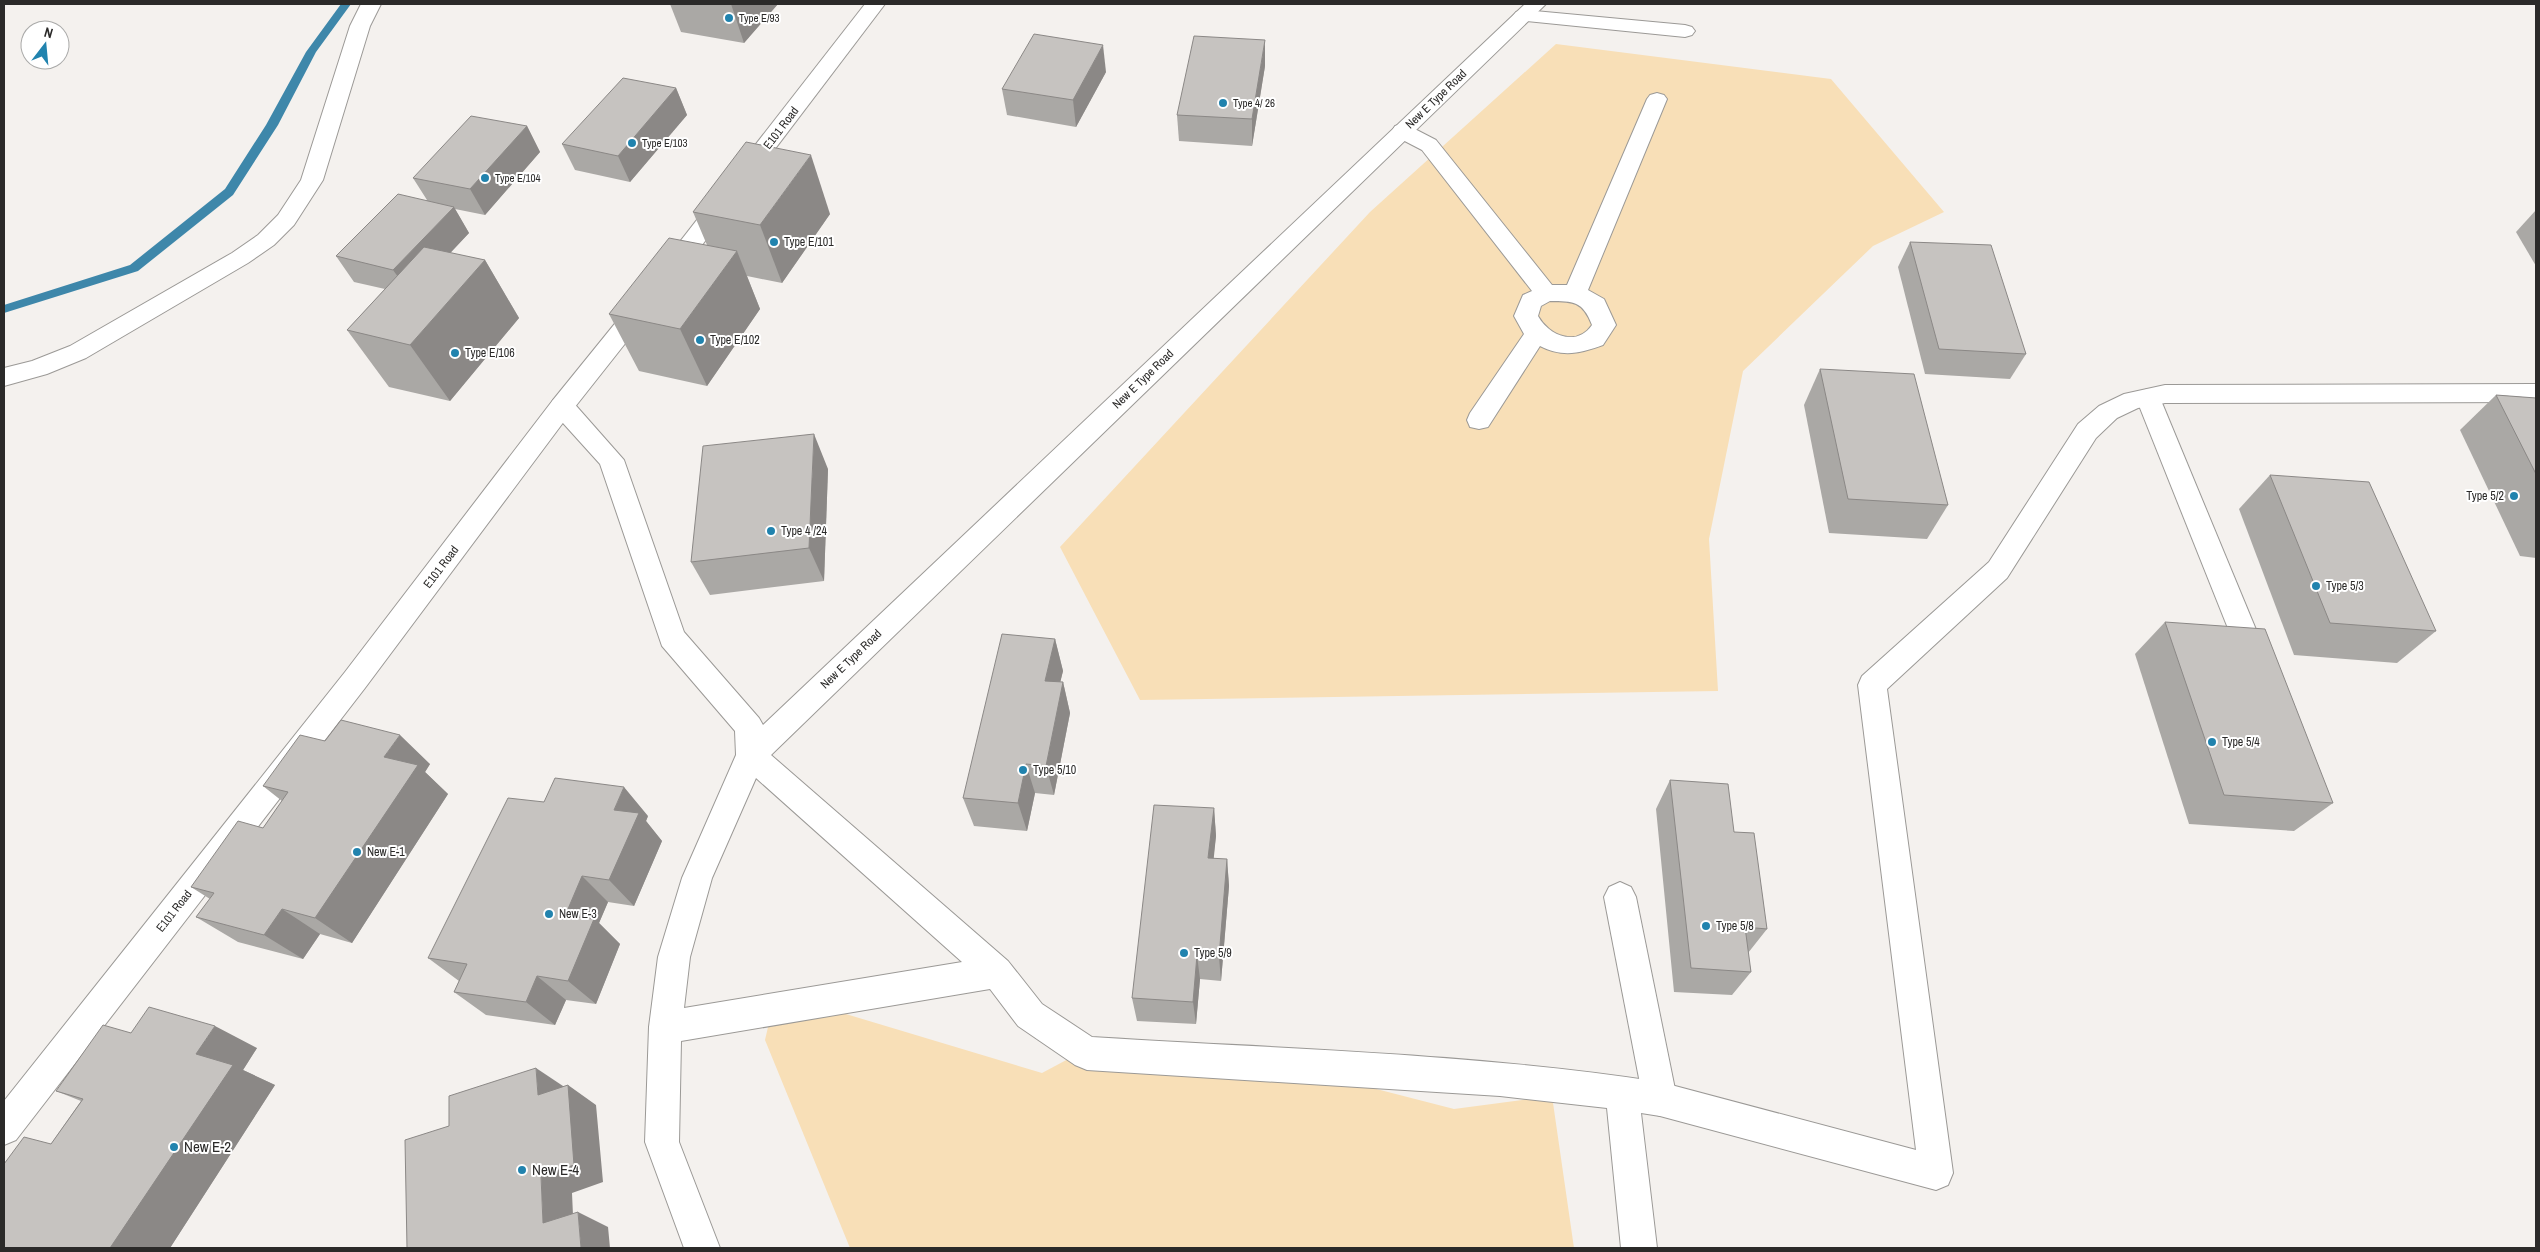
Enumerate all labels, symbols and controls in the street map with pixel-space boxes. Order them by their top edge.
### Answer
place label: Type E/93 [739,11,780,25]
marker: Type E/93 [723,12,735,24]
north arrow [20,20,70,70]
text: N [42,23,55,42]
street label: New E Type Road [1402,66,1470,132]
place label: Type 4/ 26 [1233,96,1275,110]
marker: Type 4/ 26 [1217,97,1229,109]
street label: E101 Road [760,104,802,152]
place label: Type E/103 [642,136,688,150]
marker: Type E/103 [626,137,638,149]
place label: Type E/104 [495,171,541,185]
marker: Type E/104 [479,172,491,184]
place label: Type E/101 [784,234,834,250]
marker: Type E/101 [768,236,780,248]
place label: Type E/102 [710,332,760,348]
marker: Type E/102 [694,334,706,346]
place label: Type E/106 [465,345,515,361]
street label: New E Type Road [1109,346,1177,412]
marker: Type E/106 [449,347,461,359]
place label: Type 5/2 [2466,488,2504,504]
marker: Type 5/2 [2508,490,2520,502]
place label: Type 4 /24 [781,523,827,539]
marker: Type 4 /24 [765,525,777,537]
street label: E101 Road [420,543,462,591]
place label: Type 5/3 [2326,578,2364,594]
marker: Type 5/3 [2310,580,2322,592]
street label: New E Type Road [817,626,885,692]
place label: Type 5/4 [2222,734,2260,750]
marker: Type 5/4 [2206,736,2218,748]
place label: Type 5/10 [1033,762,1076,778]
marker: Type 5/10 [1017,764,1029,776]
place label: New E-1 [367,844,405,860]
marker: New E-1 [351,846,363,858]
street label: E101 Road [153,887,195,935]
place label: New E-3 [559,906,597,922]
marker: New E-3 [543,908,555,920]
place label: Type 5/8 [1716,918,1754,934]
marker: Type 5/8 [1700,920,1712,932]
place label: Type 5/9 [1194,945,1232,961]
marker: Type 5/9 [1178,947,1190,959]
place label: New E-2 [184,1136,231,1157]
marker: New E-2 [168,1141,180,1153]
place label: New E-4 [532,1159,579,1180]
marker: New E-4 [516,1164,528,1176]

